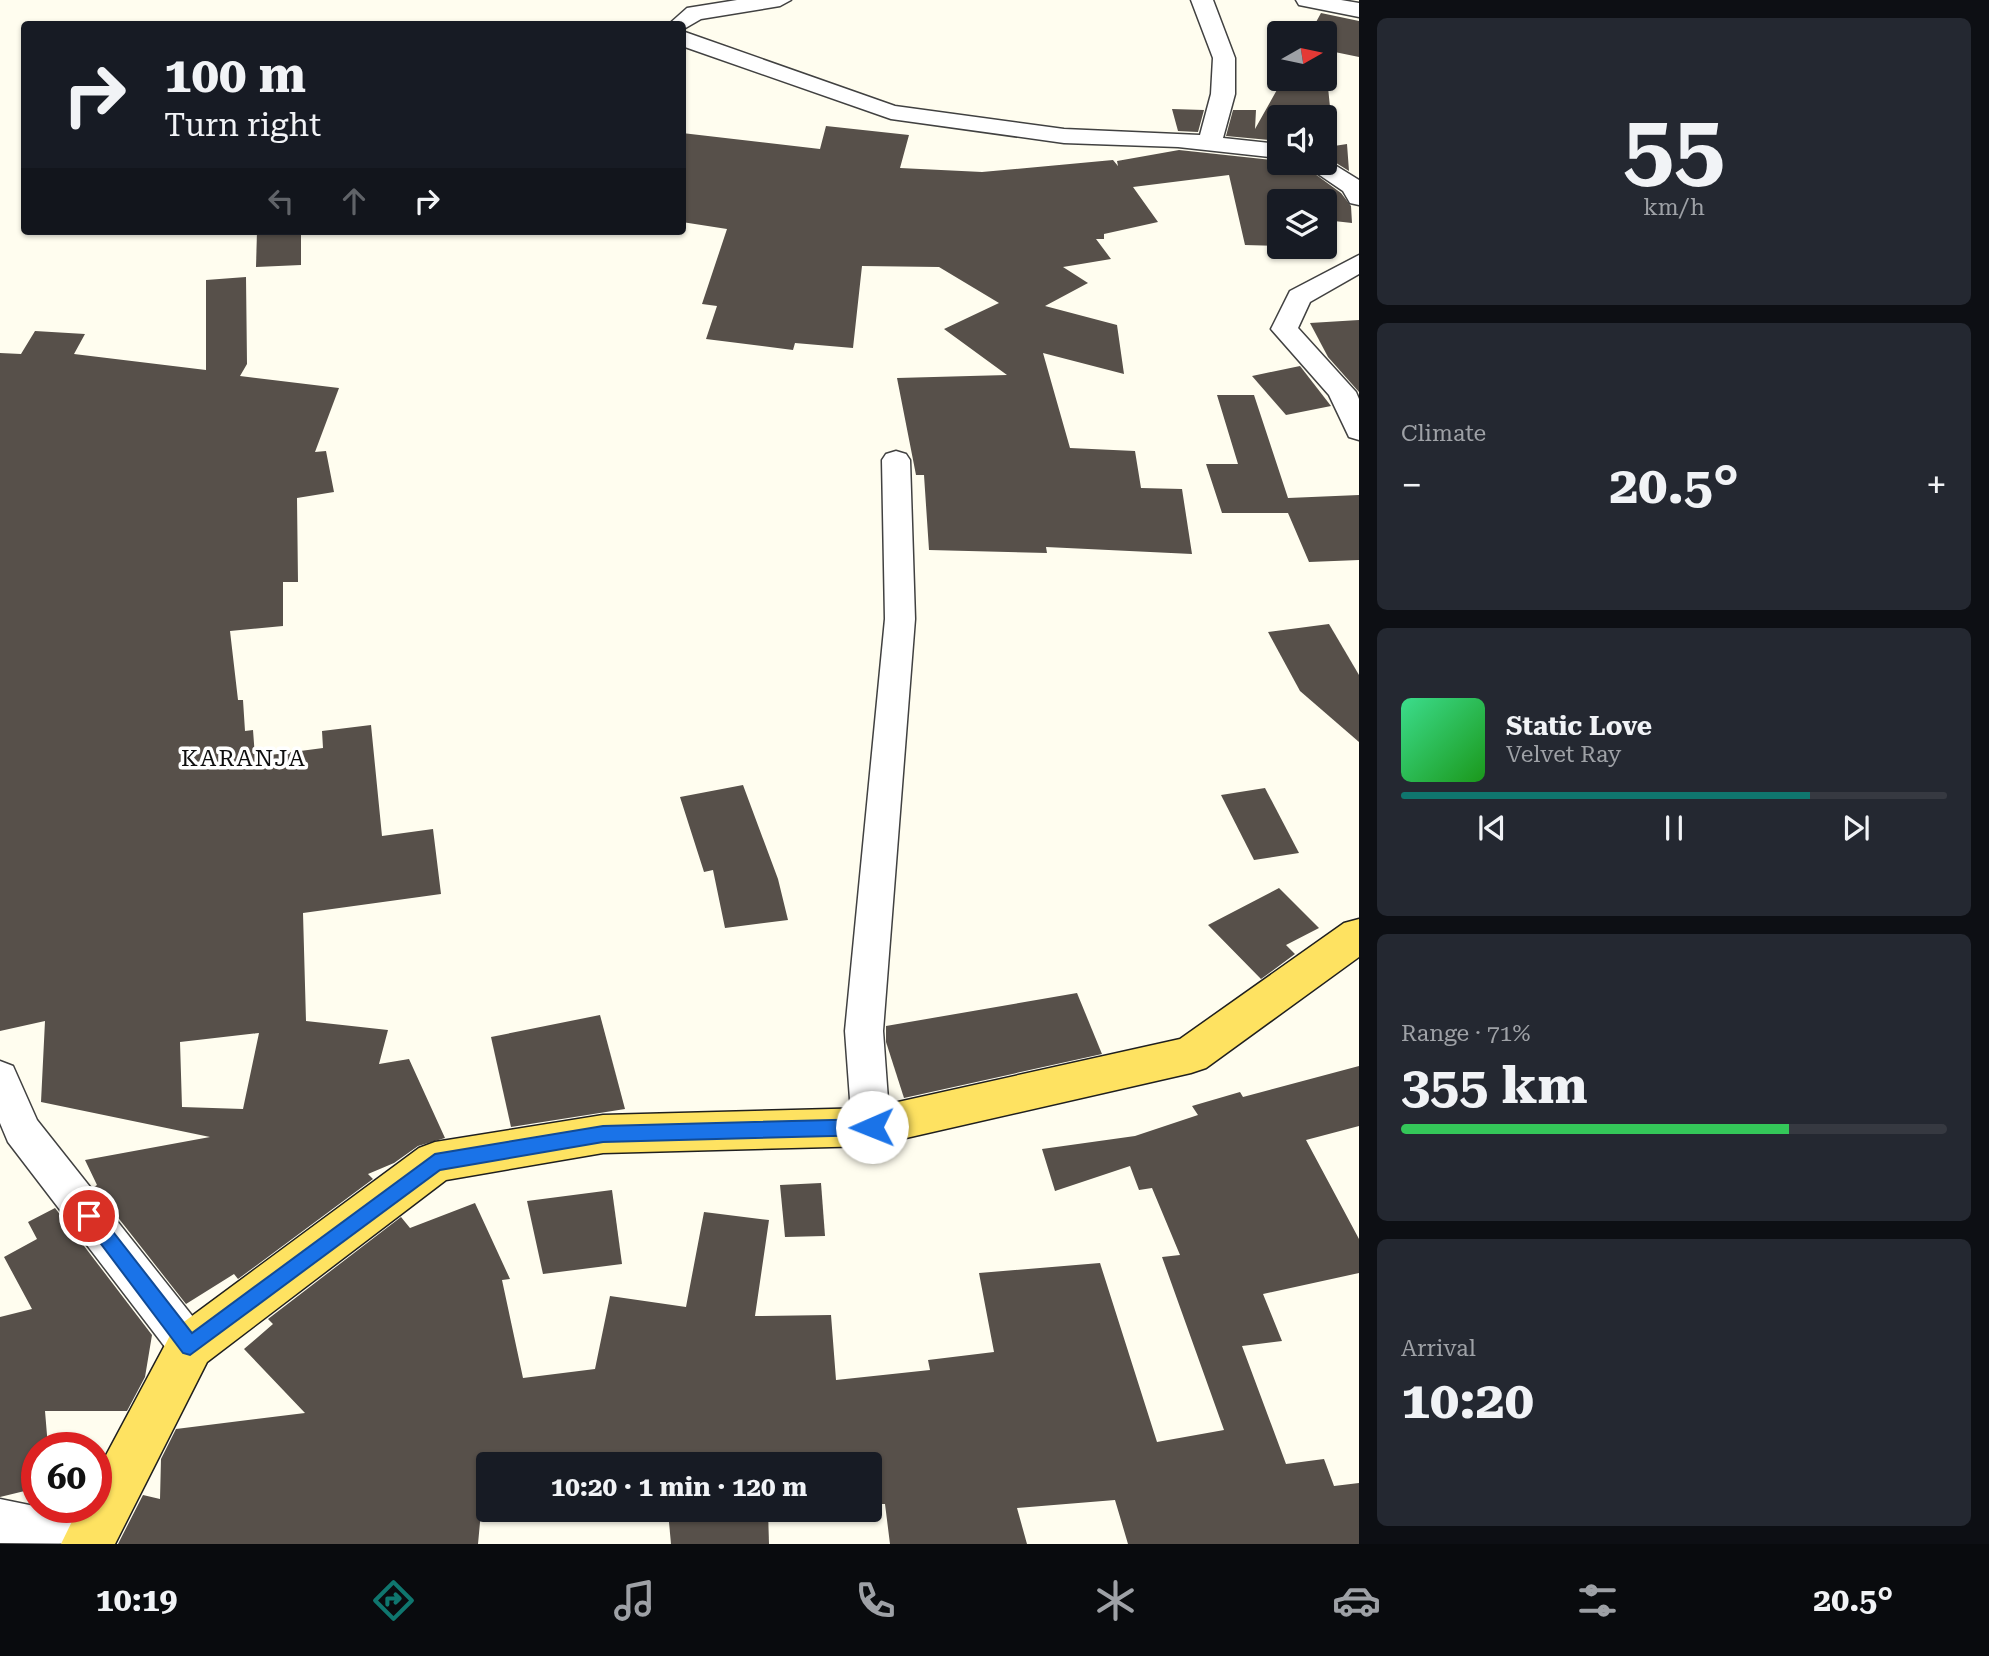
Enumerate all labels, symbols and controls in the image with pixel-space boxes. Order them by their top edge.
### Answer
north arrow [1267,21,1337,91]
map controls [1267,21,1337,259]
text: 100 m [164,47,306,104]
icon: right [49,49,140,140]
text: 55 [1623,95,1725,201]
button: sound [1267,105,1337,175]
text: Turn right [164,106,321,144]
icon: left [262,182,300,220]
icon: ahead [335,182,373,220]
icon: right [408,182,446,220]
button: layers [1267,189,1337,259]
text: km/h [1643,194,1705,221]
text: Climate [1401,420,1486,447]
text: 20.5° [1609,455,1739,516]
text: − [1401,463,1422,507]
text: + [1926,463,1947,507]
text: Static Love [1506,711,1652,741]
text: Velvet Ray [1506,741,1621,768]
district label: KARANJA [181,745,307,772]
icon: previous [1473,809,1511,847]
icon: pause [1655,809,1693,847]
icon: next [1837,809,1875,847]
text: Range · 71% [1401,1020,1530,1047]
text: 355 km [1401,1055,1588,1116]
position arrow [835,1090,909,1164]
pin [59,1186,119,1246]
icon: arrive [70,1197,108,1235]
text: Arrival [1401,1335,1476,1362]
text: 10:20 [1401,1370,1534,1431]
speed limit sign: 60 [21,1432,112,1523]
text: 10:20 · 1 min · 120 m [551,1472,807,1502]
icon: directions [369,1576,418,1625]
icon: music [610,1576,659,1625]
icon: phone [851,1576,900,1625]
icon: climate [1091,1576,1140,1625]
icon: car [1332,1576,1381,1625]
icon: filters [1573,1576,1622,1625]
text: 10:19 [96,1581,178,1619]
text: 20.5° [1813,1581,1893,1619]

